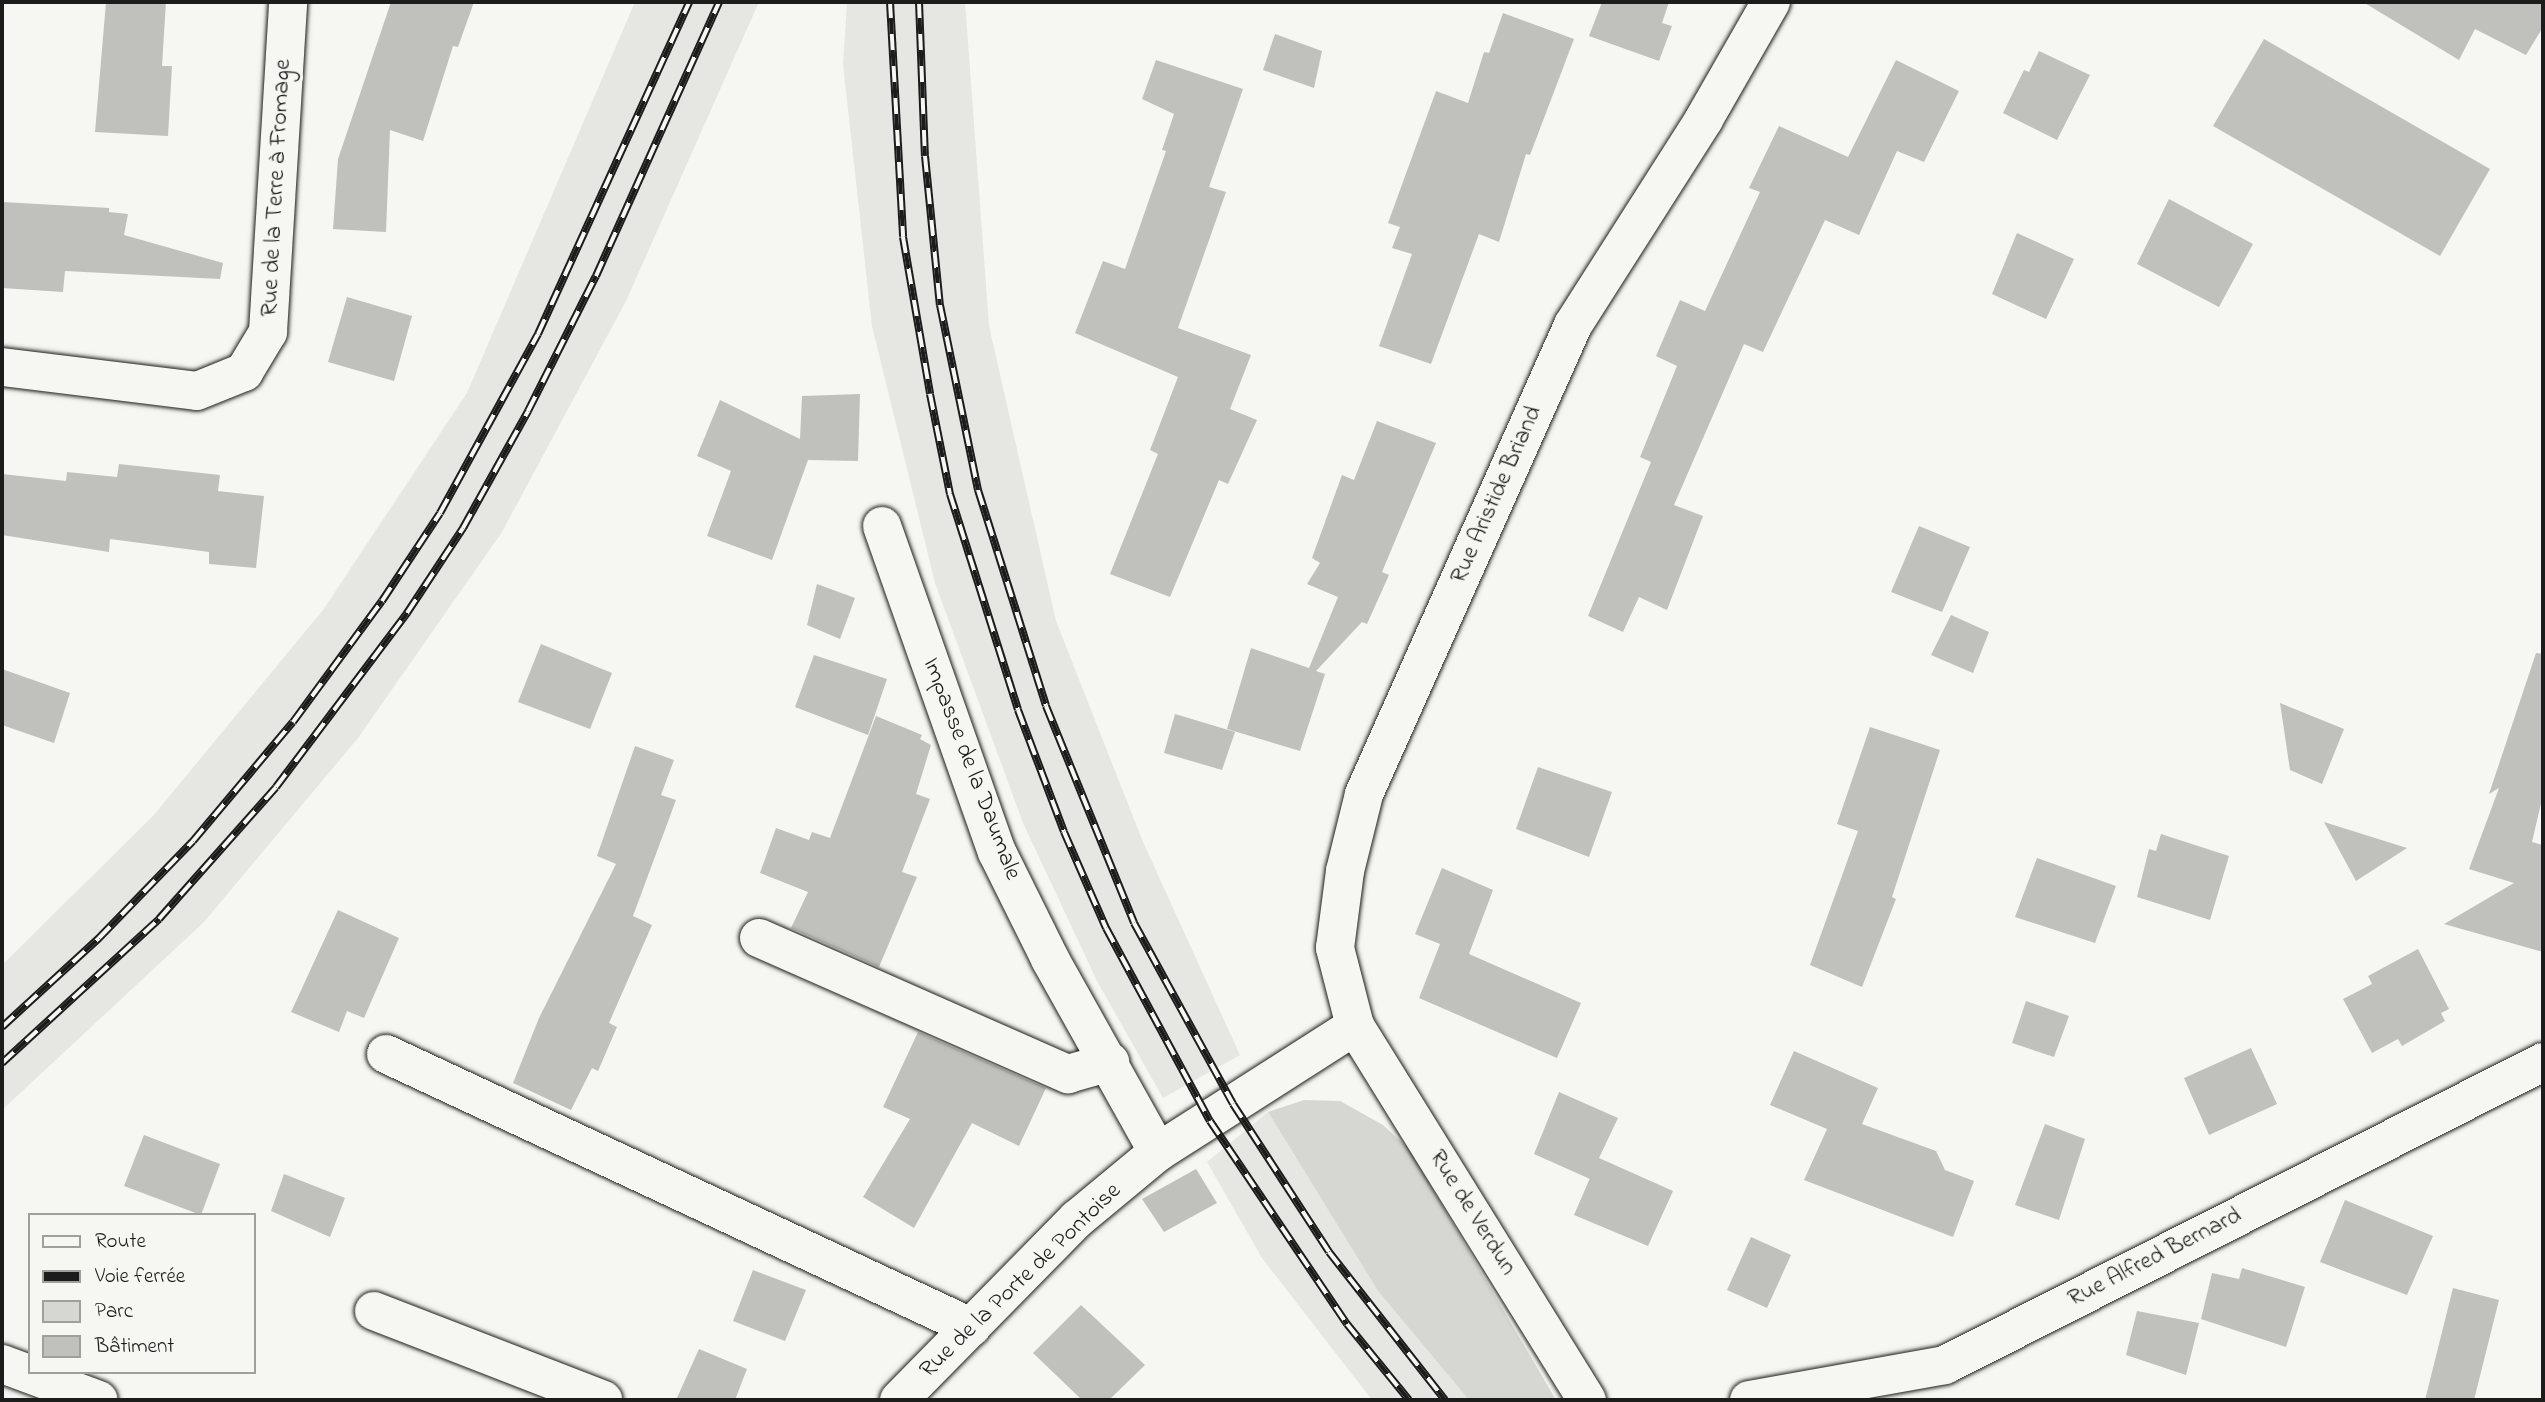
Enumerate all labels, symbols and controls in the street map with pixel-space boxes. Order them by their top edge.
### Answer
street label: Rue de la Terre à Fromage [256,58,298,318]
street label: Rue Aristide Briand [1445,402,1549,588]
street label: Impasse de la Daumale [915,654,1027,884]
street label: Rue de Verdun [1422,1145,1522,1281]
street label: Rue de la Porte de Pontoise [914,1177,1128,1385]
street label: Rue Alfred Bernard [2064,1202,2246,1314]
legend [28,1213,256,1374]
text: Route [95,1227,146,1257]
text: Voie ferrée [95,1262,185,1292]
text: Parc [95,1297,133,1327]
text: Bâtiment [95,1332,174,1362]

